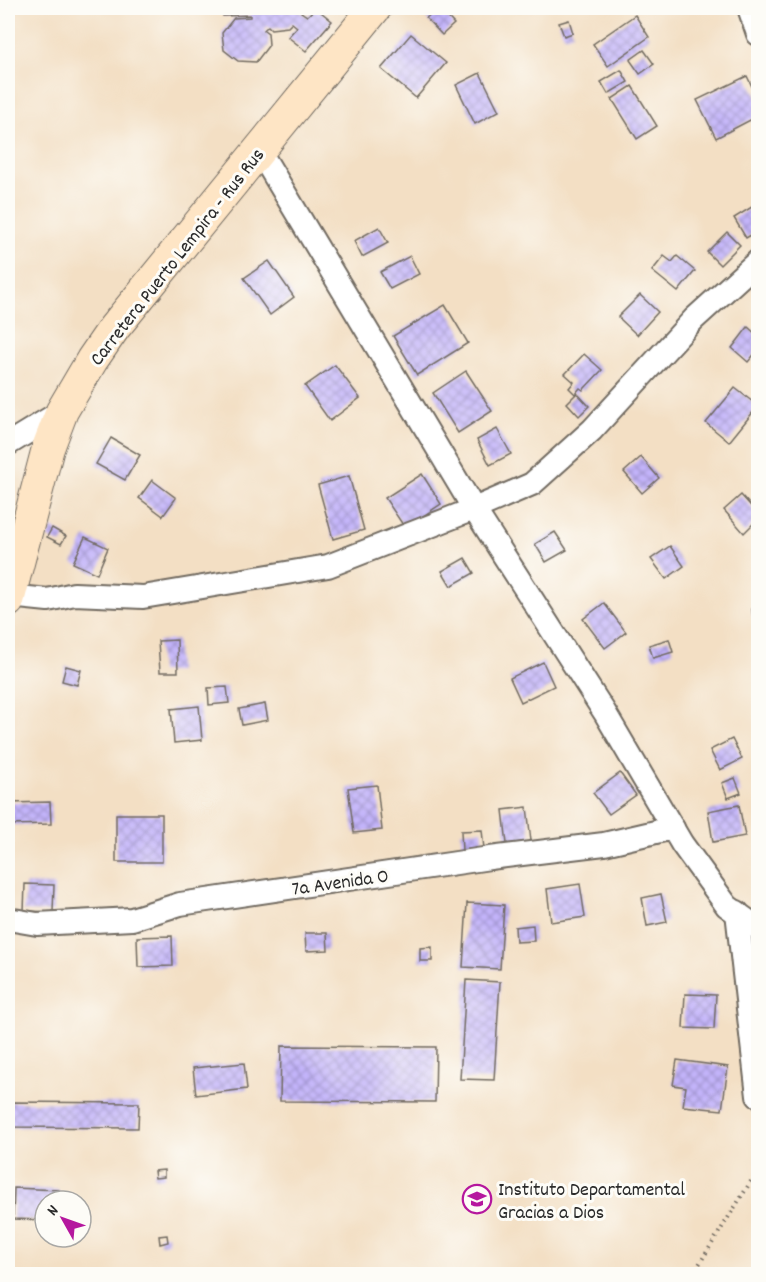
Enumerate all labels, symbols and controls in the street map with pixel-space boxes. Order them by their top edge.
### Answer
street label: Carretera Puerto Lempira - Rus Rus [84,143,272,373]
street label: 7a Avenida O [290,863,391,905]
place label: Instituto Departamental Gracias a Dios [498,1177,685,1228]
school or university icon: Instituto Departamental Gracias a Dios [461,1183,493,1215]
north arrow [33,1189,93,1249]
text: N [42,1200,65,1221]

